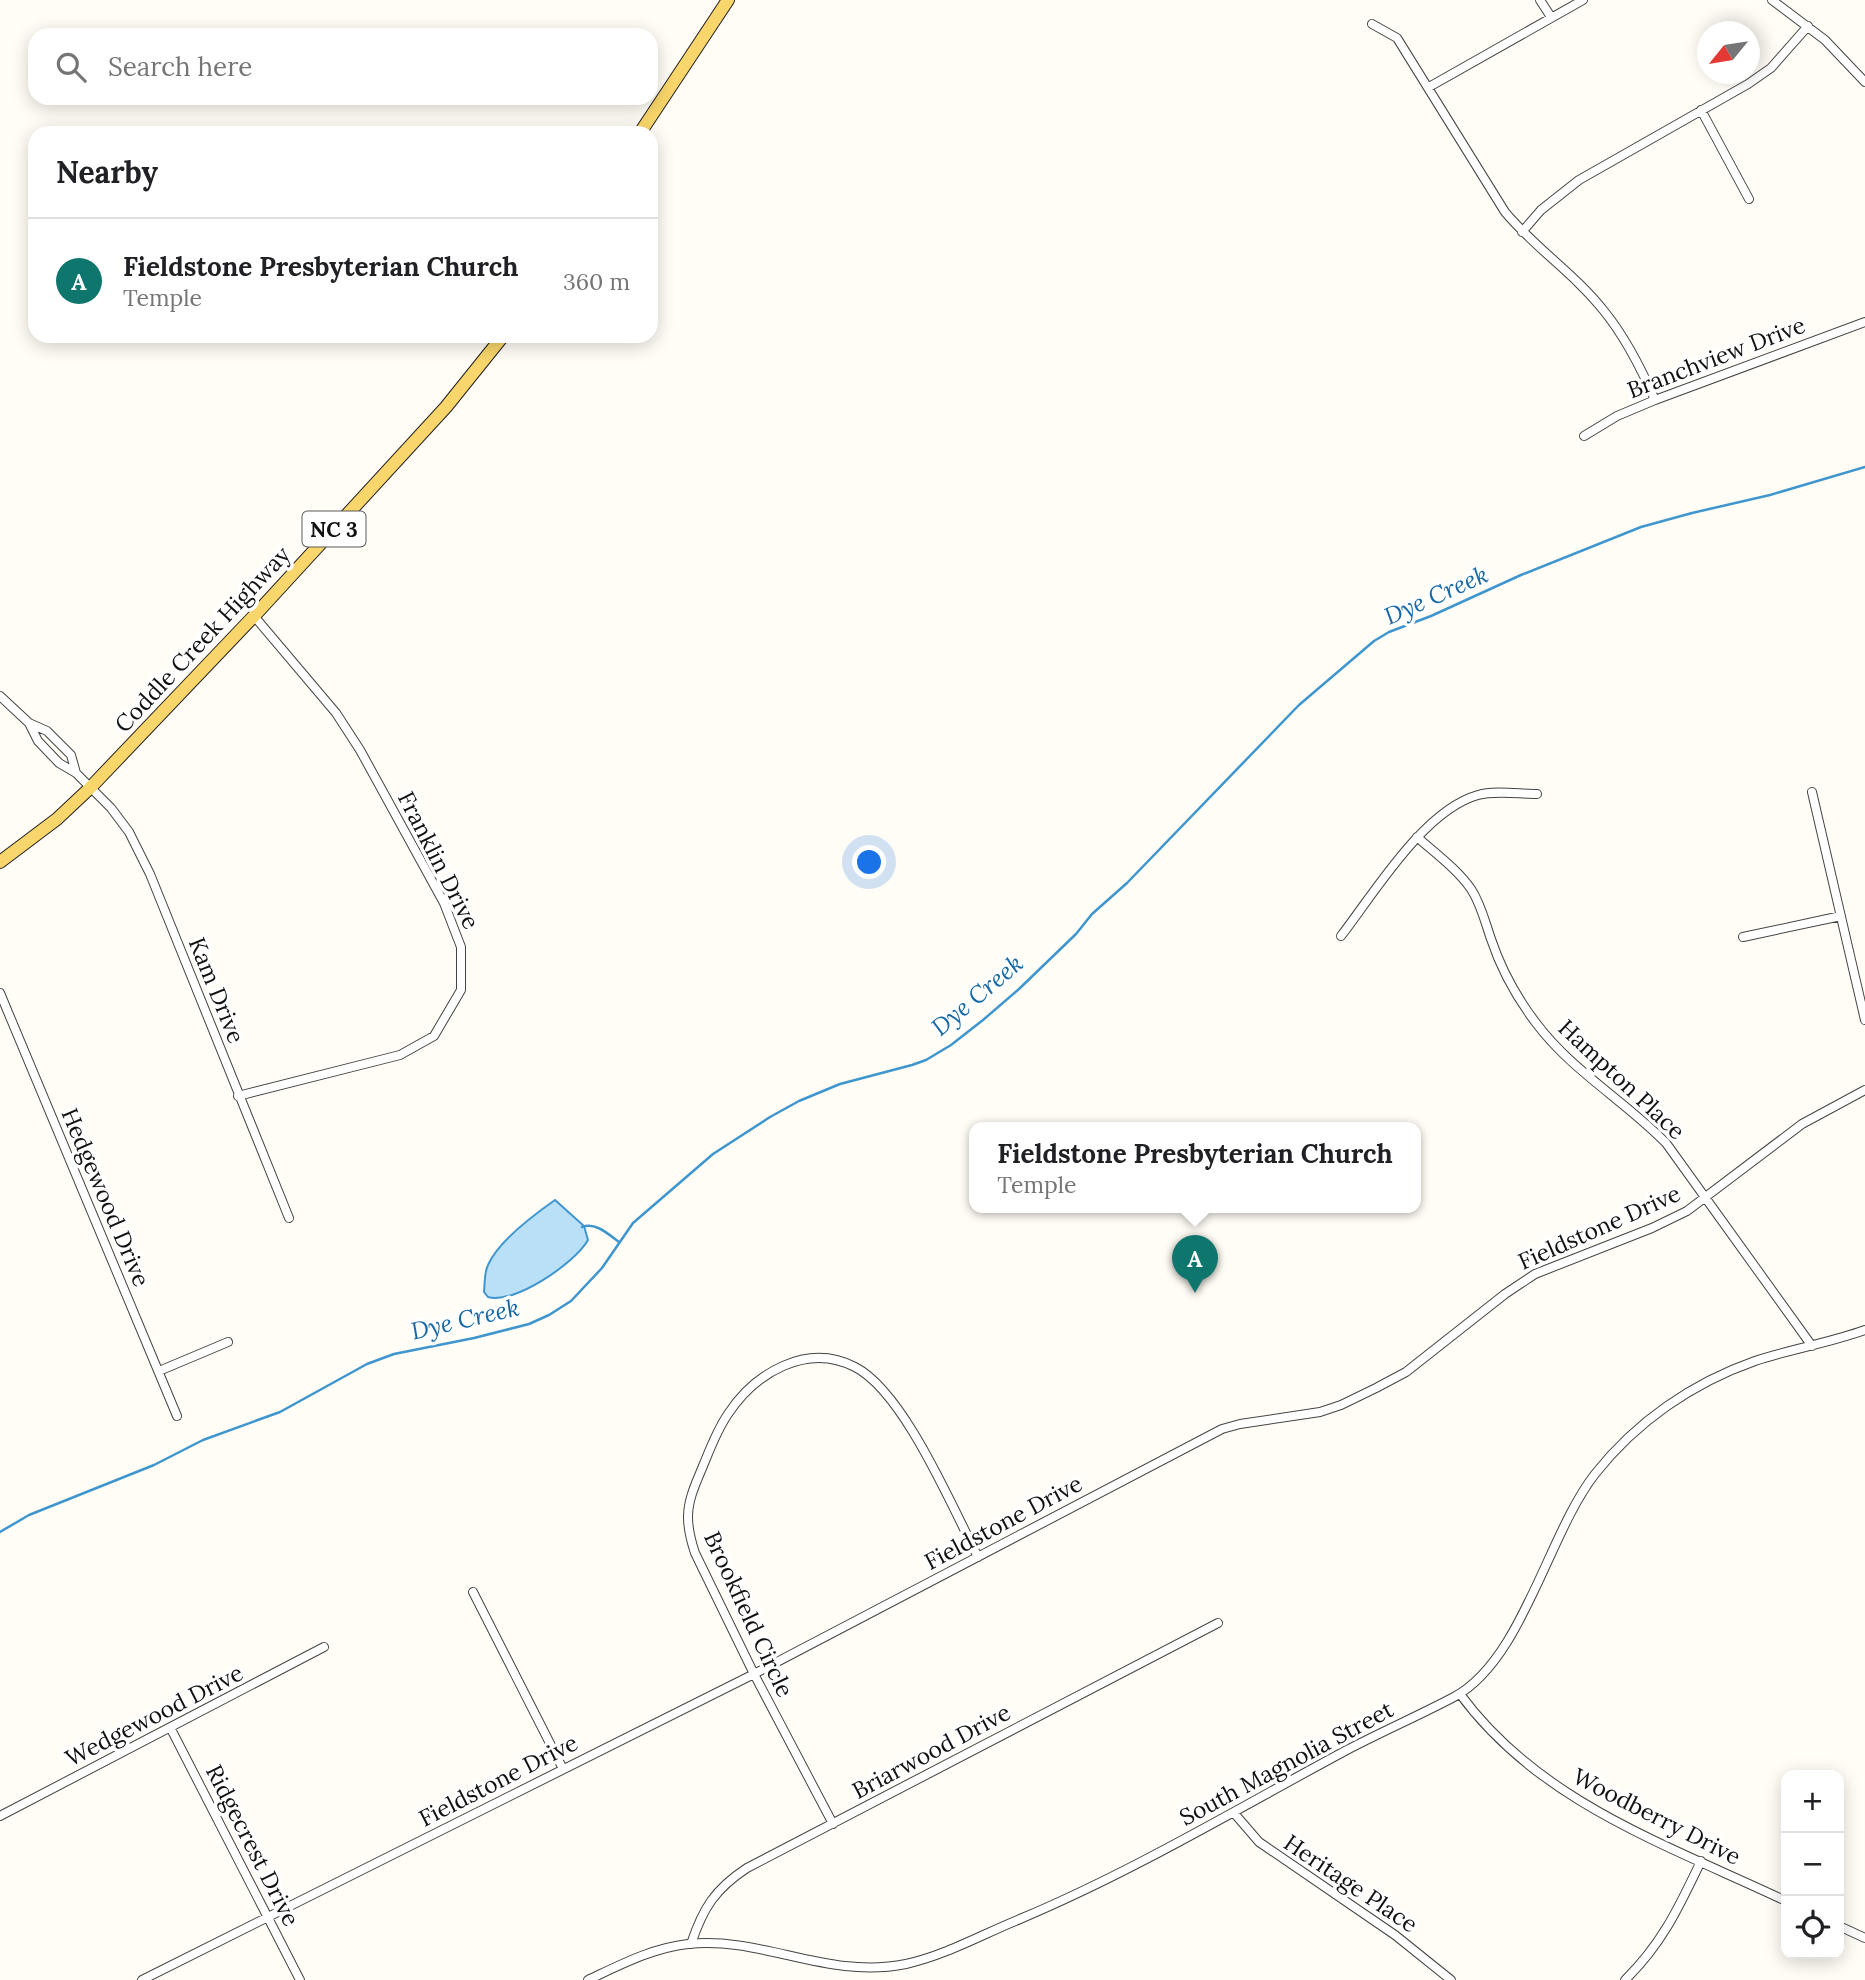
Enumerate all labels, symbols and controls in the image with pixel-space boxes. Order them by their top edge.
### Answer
north arrow [1697,21,1760,84]
search box [28,28,658,105]
icon: search [52,48,90,86]
text: Search here [108,50,252,83]
text: Nearby [56,153,158,191]
text: Fieldstone Presbyterian Church [123,250,518,283]
text: A [71,267,87,296]
text: 360 m [563,267,630,296]
text: Temple [123,283,202,312]
street label: Branchview Drive [1623,310,1809,404]
road number: NC 3 [302,512,366,546]
street label: Coddle Creek Highway [108,539,296,738]
water label: Dye Creek [1379,558,1493,632]
street label: Franklin Drive [392,786,486,934]
your location [852,845,886,879]
street label: Kam Drive [183,933,251,1047]
water label: Dye Creek [925,948,1029,1042]
street label: Hampton Place [1553,1013,1691,1145]
street label: Hedgewood Drive [55,1103,157,1291]
popup [969,1122,1421,1213]
text: Fieldstone Presbyterian Church [997,1137,1393,1170]
text: Temple [997,1170,1076,1199]
street label: Fieldstone Drive [1513,1178,1685,1276]
pin: A [1172,1235,1218,1293]
water label: Dye Creek [408,1291,522,1347]
street label: Fieldstone Drive [919,1468,1087,1576]
street label: Brookfield Circle [698,1527,800,1701]
street label: Wedgewood Drive [60,1658,248,1772]
street label: South Magnolia Street [1174,1694,1398,1832]
street label: Briarwood Drive [847,1697,1015,1805]
street label: Fieldstone Drive [414,1727,582,1833]
street label: Ridgecrest Drive [200,1759,306,1931]
street label: Woodberry Drive [1568,1761,1746,1871]
map controls [1781,1770,1844,1959]
button: + [1781,1770,1844,1833]
street label: Heritage Place [1279,1828,1423,1938]
button: − [1781,1833,1844,1896]
button: locate [1781,1896,1844,1959]

